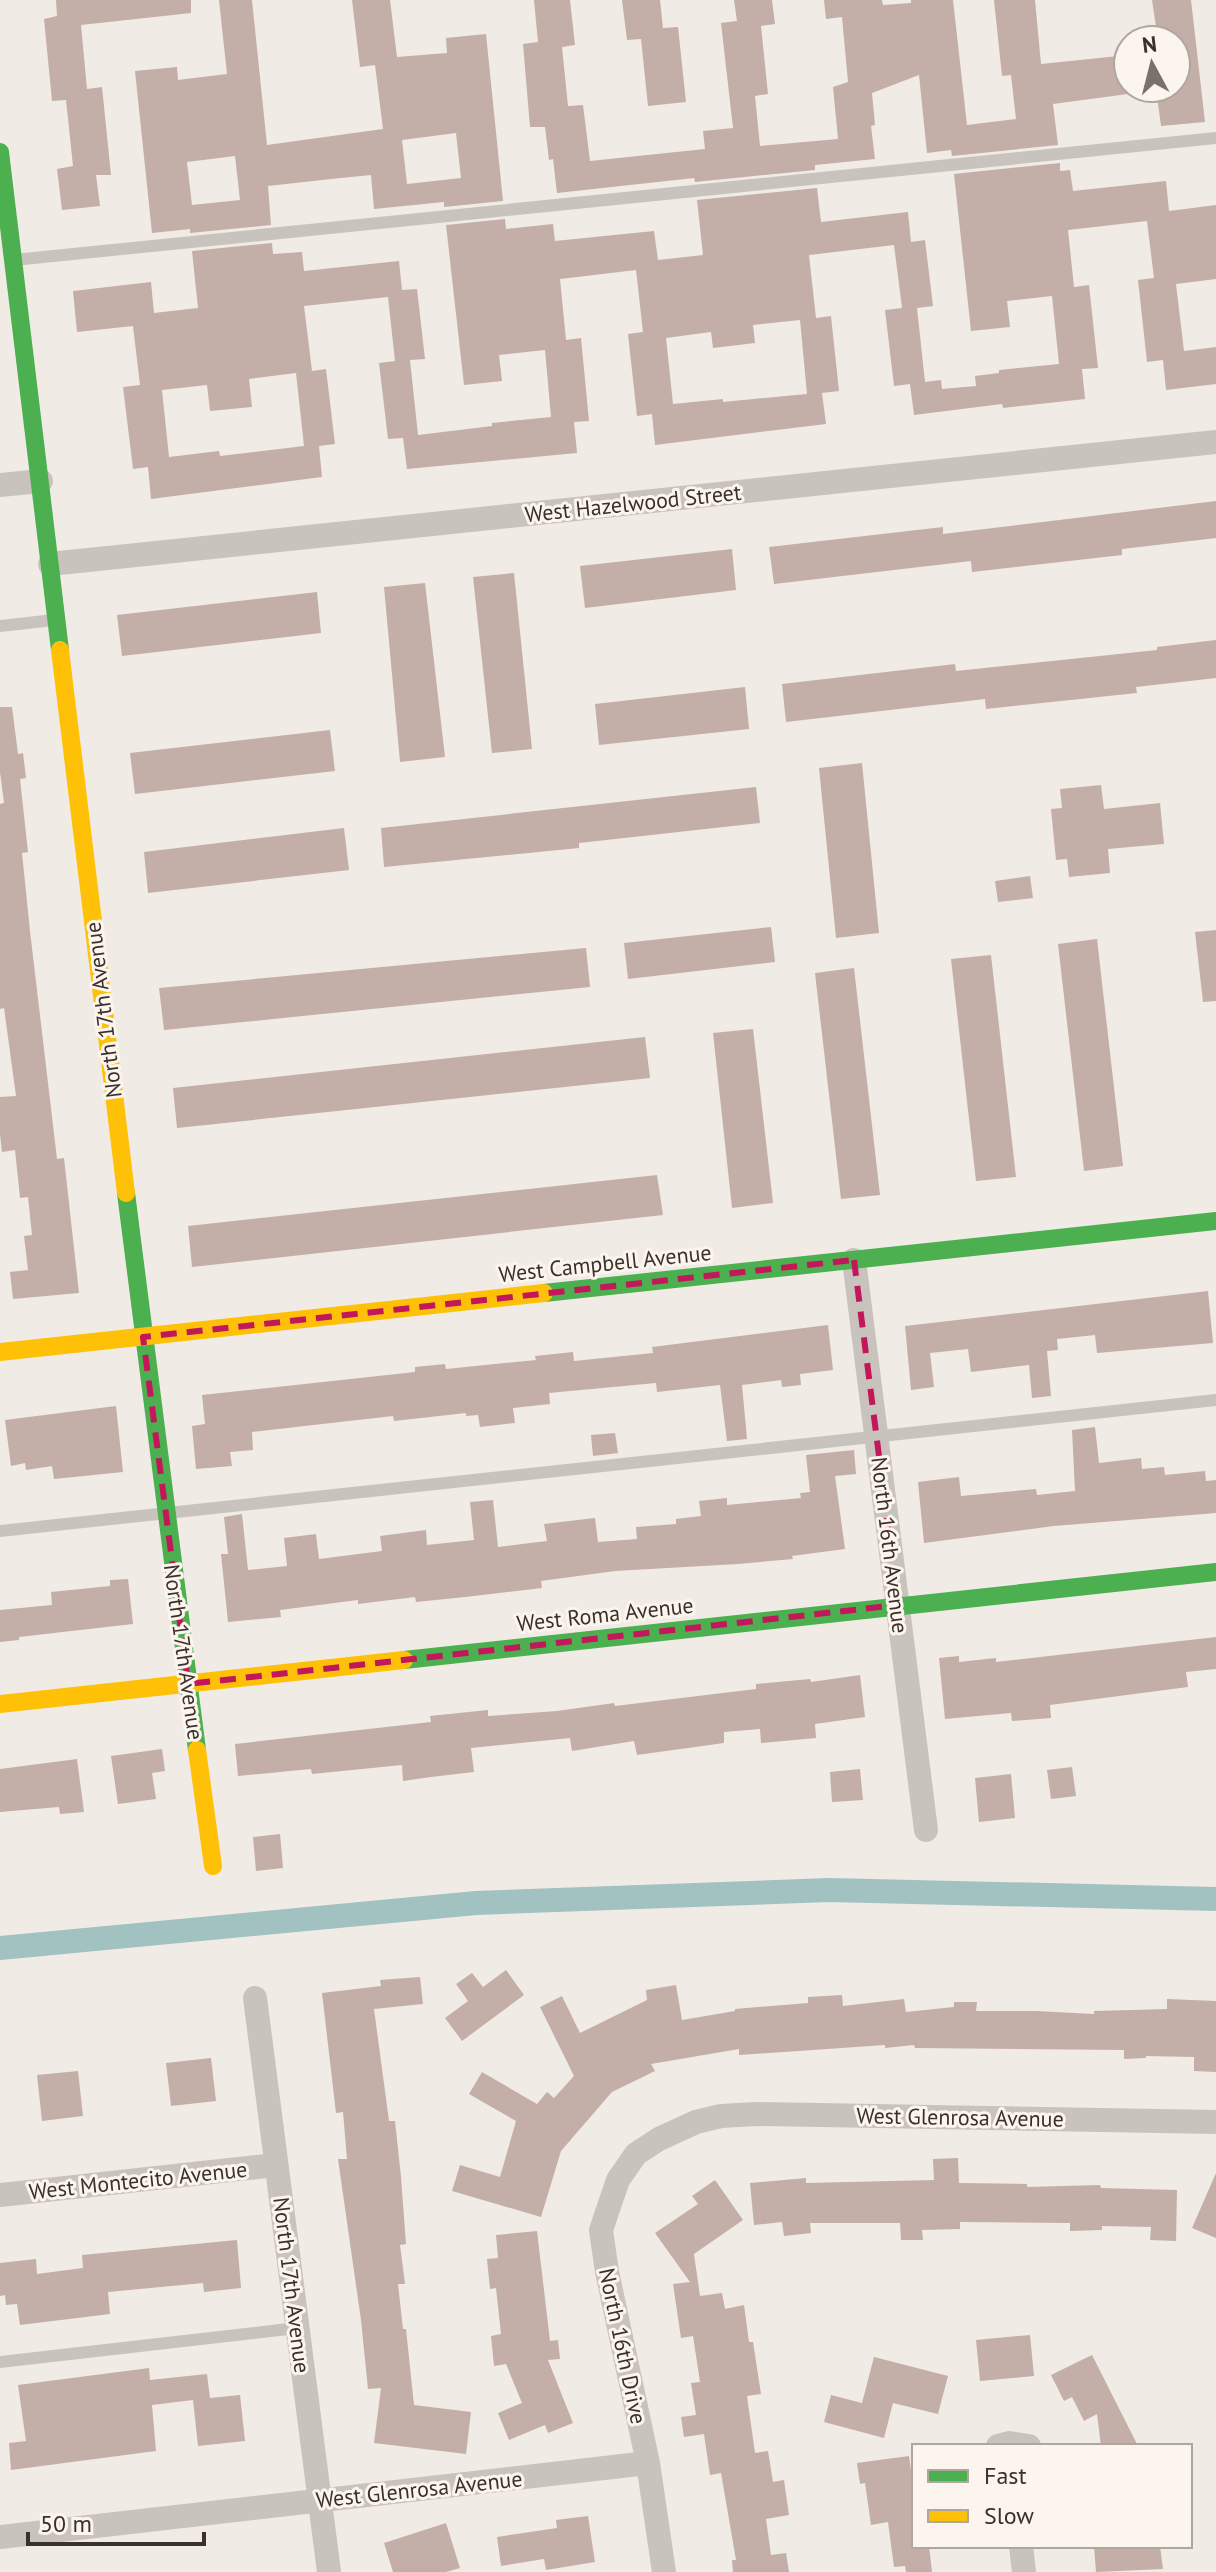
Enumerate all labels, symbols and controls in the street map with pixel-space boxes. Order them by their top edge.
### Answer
north arrow [1112,24,1192,104]
text: N [1141,29,1158,59]
street label: West Hazelwood Street [523,478,743,528]
street label: North 17th Avenue [78,920,128,1100]
street label: West Campbell Avenue [497,1238,713,1288]
street label: North 16th Avenue [865,1455,915,1635]
street label: North 17th Avenue [158,1562,210,1742]
street label: West Roma Avenue [515,1591,695,1637]
street label: West Glenrosa Avenue [856,2101,1064,2133]
street label: West Montecito Avenue [28,2155,248,2205]
street label: North 17th Avenue [267,2195,317,2375]
street label: North 16th Drive [593,2265,653,2427]
legend [912,2444,1192,2548]
text: Fast [984,2460,1027,2491]
street label: West Glenrosa Avenue [314,2464,524,2514]
scale bar [28,2496,204,2546]
text: Slow [984,2500,1034,2531]
text: 50 m [40,2508,92,2539]

